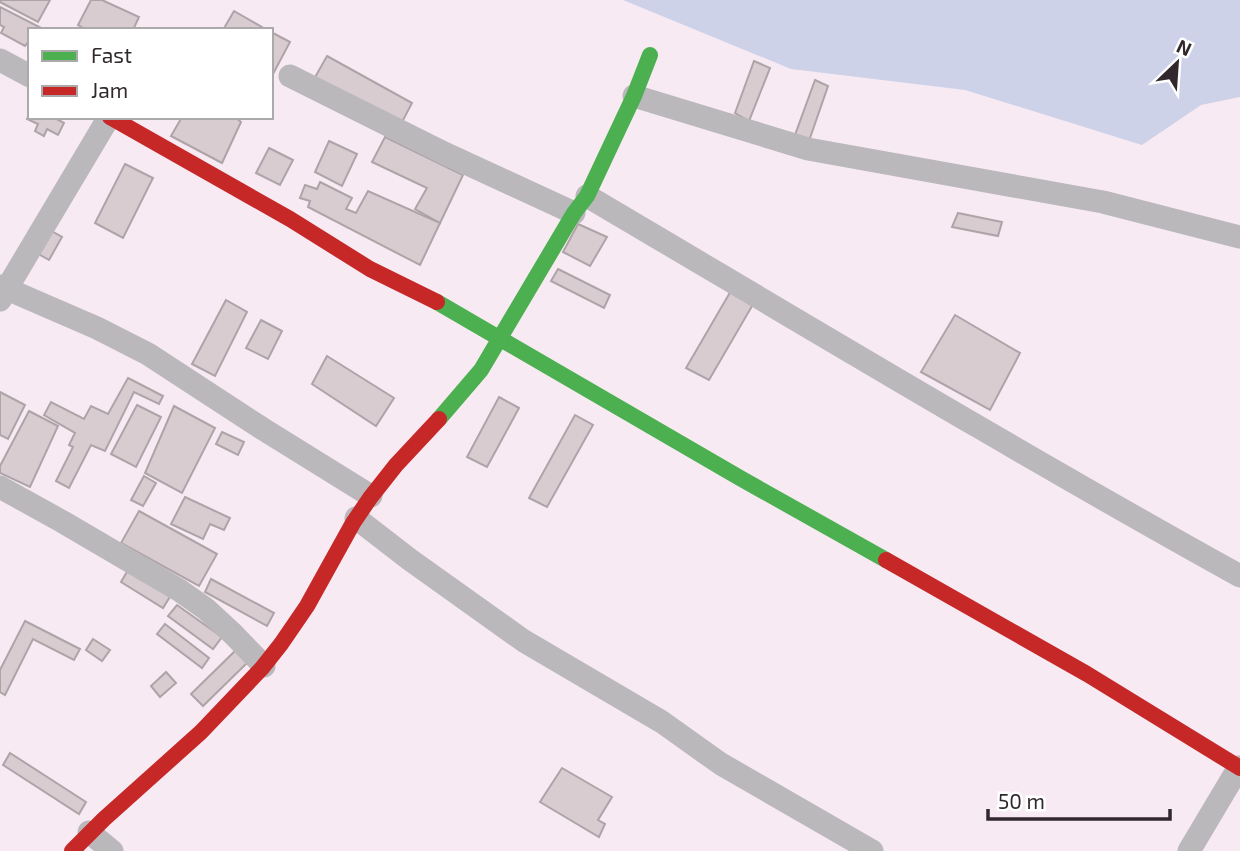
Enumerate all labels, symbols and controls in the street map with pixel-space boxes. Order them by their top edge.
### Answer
legend [28,28,273,119]
north arrow [1142,28,1212,98]
text: N [1173,34,1195,60]
text: Fast [91,42,132,67]
text: Jam [91,77,128,102]
scale bar [988,778,1170,822]
text: 50 m [998,788,1045,813]

